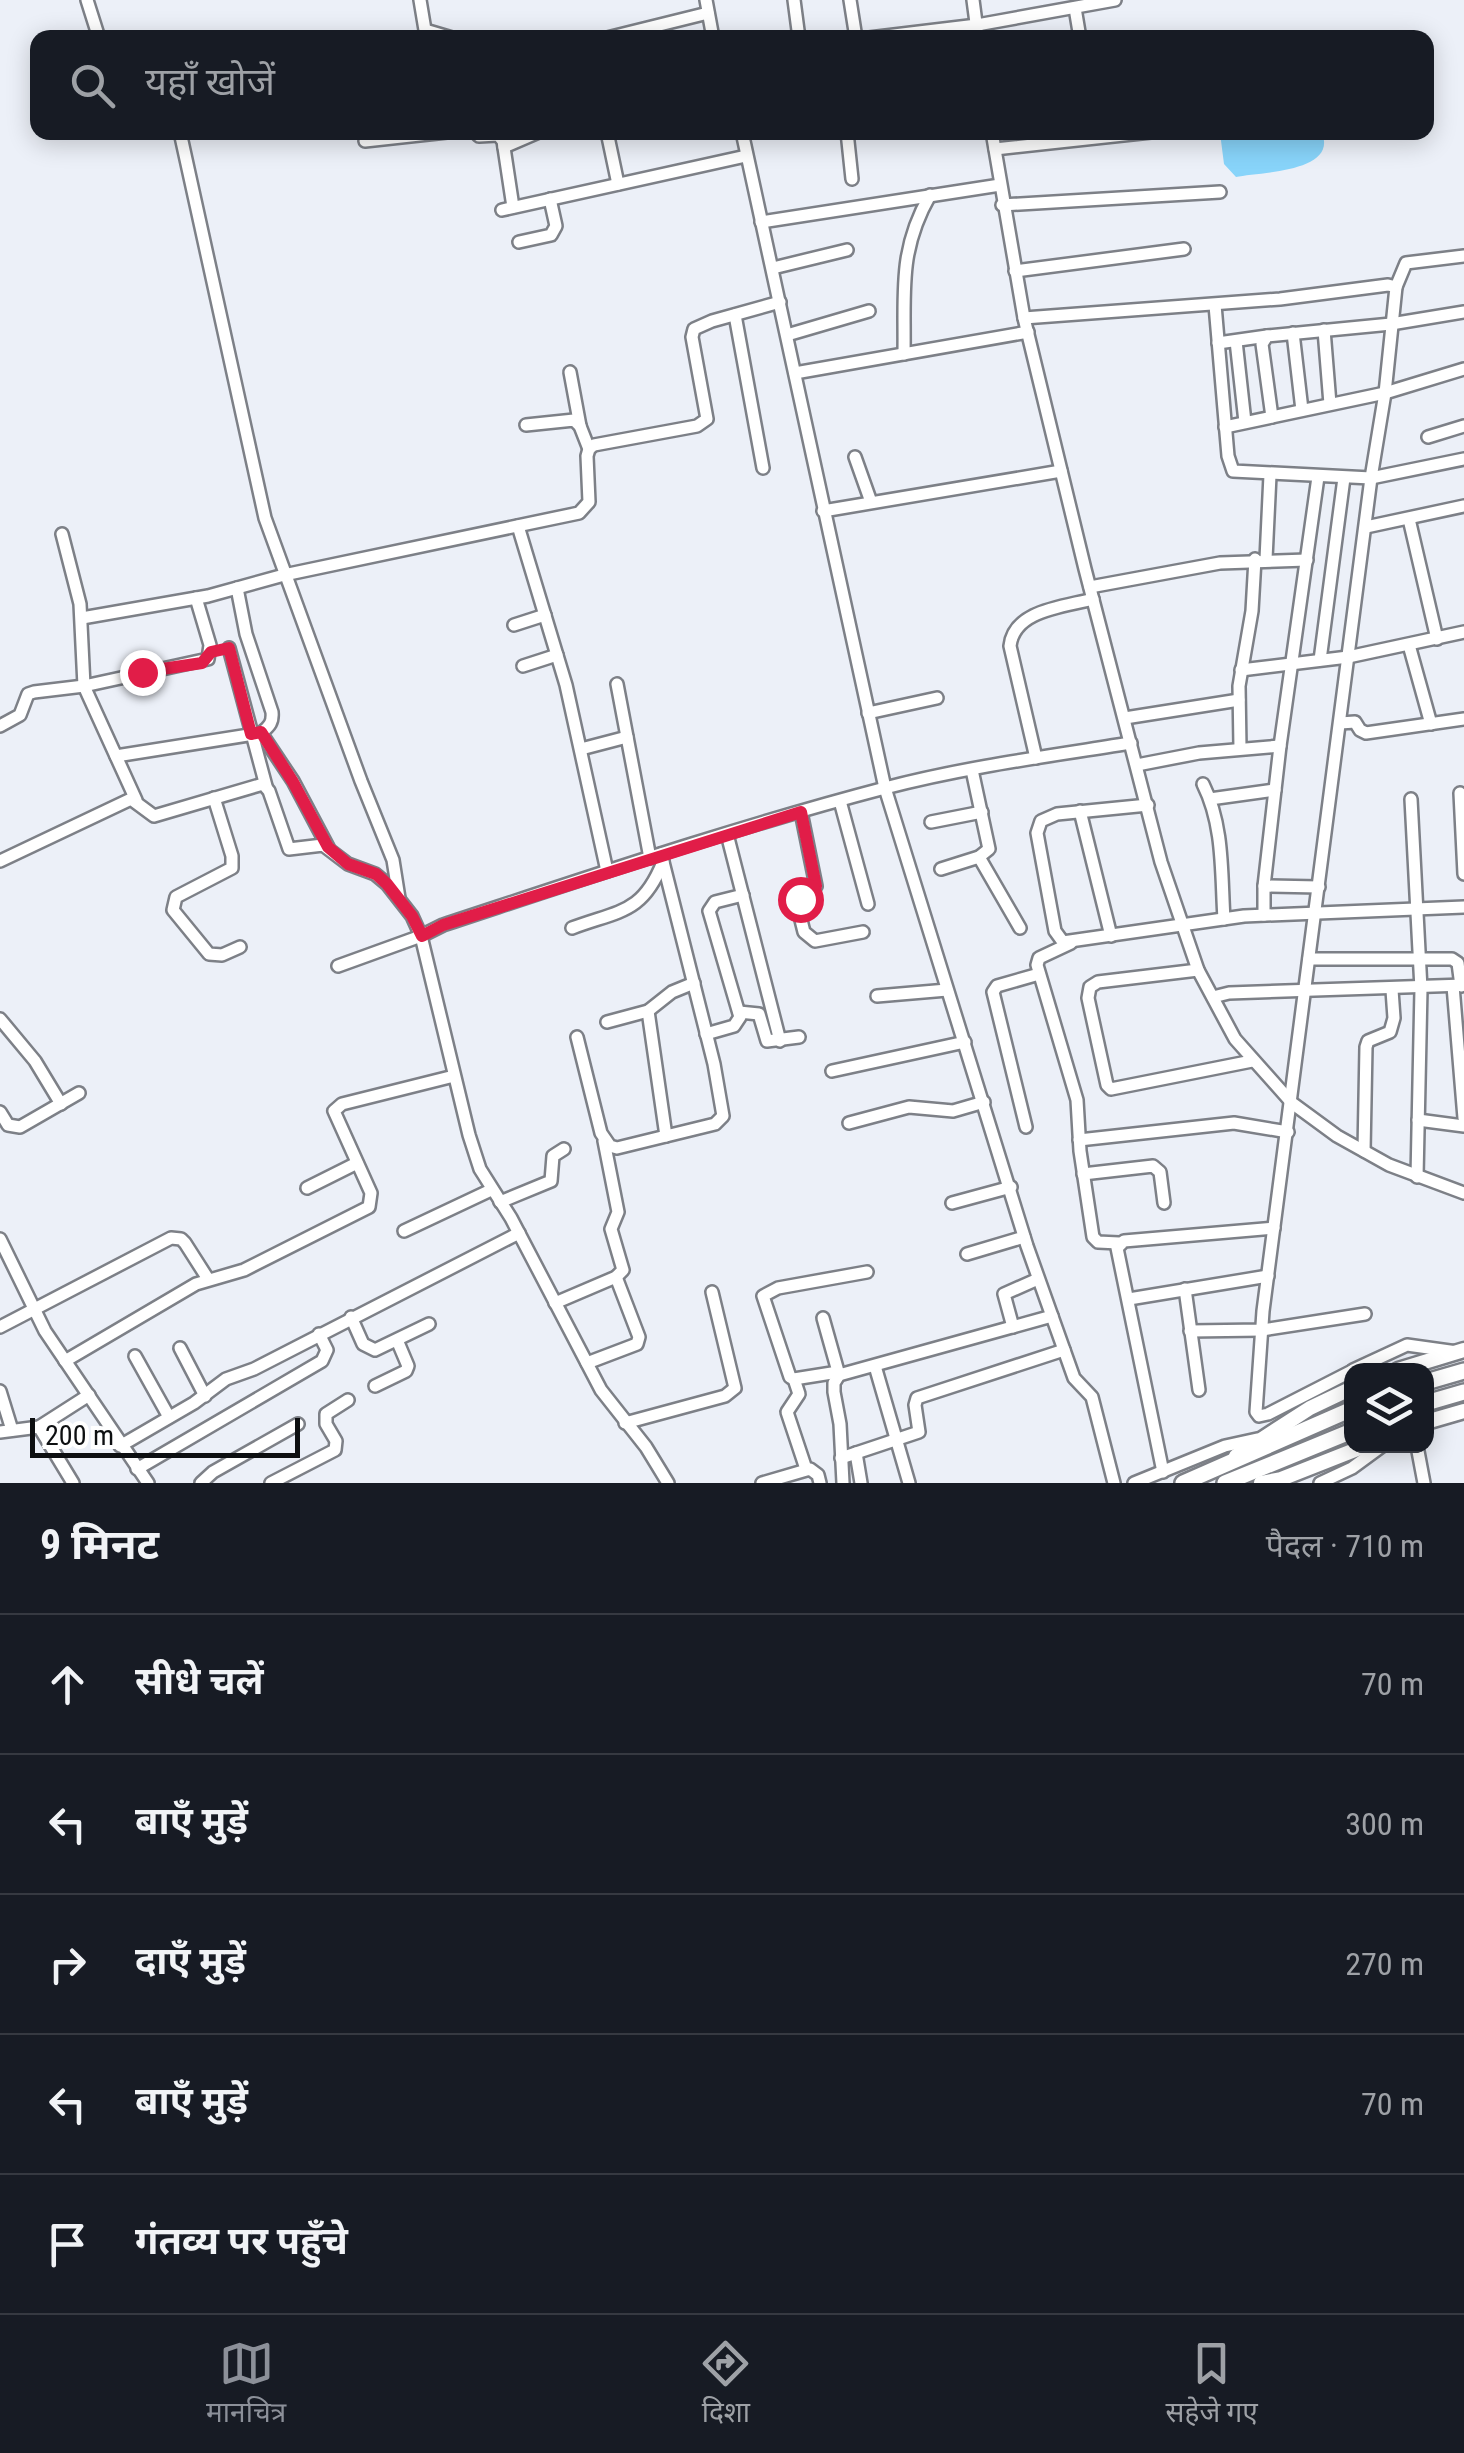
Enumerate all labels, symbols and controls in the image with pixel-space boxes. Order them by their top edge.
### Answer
search box [30,30,1434,140]
icon: search [65,58,120,113]
text: यहाँ खोजें [145,60,275,104]
route end [120,650,166,696]
route start [778,877,824,923]
map controls [1344,1363,1434,1453]
button: layers [1344,1363,1434,1453]
scale bar [30,1413,300,1458]
text: 200 m [45,1419,114,1452]
text: 9 मिनट [40,1520,159,1569]
text: पैदल · 710 m [1266,1527,1424,1565]
icon: ahead [40,1657,95,1712]
text: सीधे चलें [135,1659,264,1703]
text: 70 m [1361,1665,1424,1703]
icon: left [40,1797,95,1852]
text: बाएँ मुड़ें [135,1799,248,1843]
text: 300 m [1345,1805,1424,1843]
icon: right [40,1937,95,1992]
text: दाएँ मुड़ें [135,1939,246,1983]
text: 270 m [1345,1945,1424,1983]
icon: left [40,2077,95,2132]
text: बाएँ मुड़ें [135,2079,248,2123]
text: 70 m [1361,2085,1424,2123]
icon: arrive [40,2217,95,2272]
text: गंतव्य पर पहुँचे [135,2219,348,2263]
tab: मानचित्र [206,2336,286,2433]
tab: दिशा [698,2336,753,2433]
tab: सहेजे गए [1166,2336,1258,2433]

